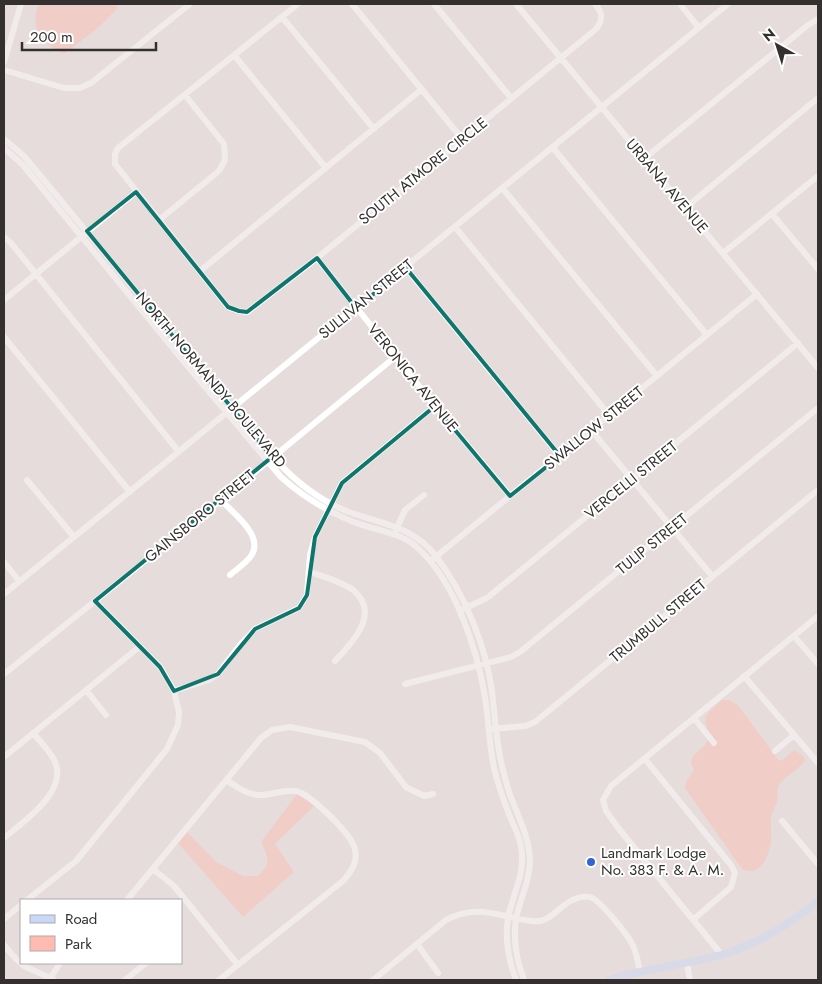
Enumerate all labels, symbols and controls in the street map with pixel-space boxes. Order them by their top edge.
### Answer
scale bar [22,20,156,52]
north arrow [752,20,802,70]
text: N [758,24,779,46]
text: 200 m [30,26,73,48]
street label: SOUTH ATMORE CIRCLE [354,112,492,230]
street label: URBANA AVENUE [621,134,713,238]
street label: SULLIVAN STREET [314,254,418,344]
street label: NORTH NORMANDY BOULEVARD [131,287,291,473]
street label: VERONICA AVENUE [362,319,464,437]
street label: SWALLOW STREET [540,381,648,475]
street label: VERCELLI STREET [580,436,682,524]
street label: GAINSBORO STREET [140,464,260,568]
street label: TULIP STREET [611,508,693,580]
street label: TRUMBULL STREET [605,574,711,668]
place label: Landmark Lodge No. 383 F. & A. M. [601,842,724,881]
marker: Landmark Lodge No. 383 F. & A. M. [585,856,597,868]
legend [20,899,182,964]
text: Road [65,908,97,930]
text: Park [65,933,92,955]

